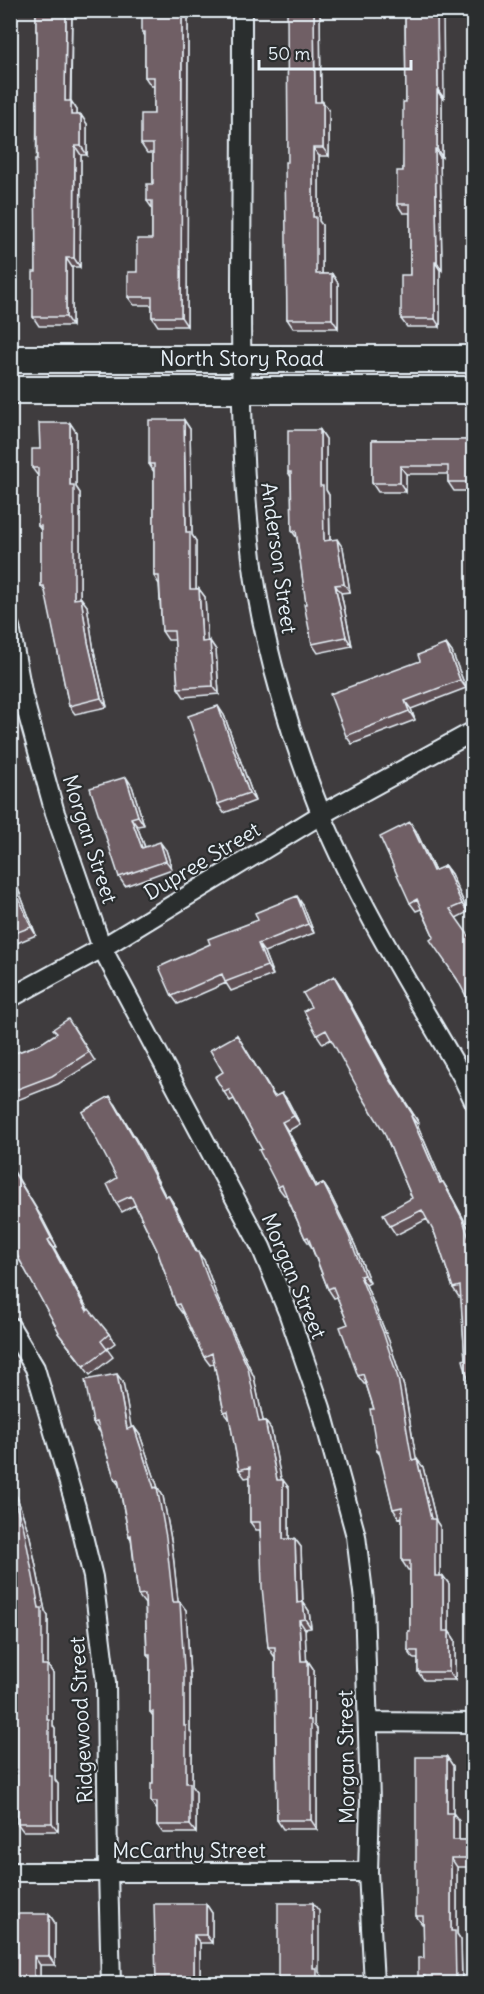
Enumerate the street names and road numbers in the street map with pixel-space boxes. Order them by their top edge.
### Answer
street label: North Story Road [160,345,324,372]
street label: Anderson Street [255,481,303,635]
street label: Morgan Street [56,771,124,907]
street label: Dupree Street [139,816,265,906]
street label: Morgan Street [255,1209,333,1343]
street label: Ridgewood Street [63,1636,99,1804]
street label: Morgan Street [331,1690,361,1824]
street label: McCarthy Street [112,1837,266,1864]

